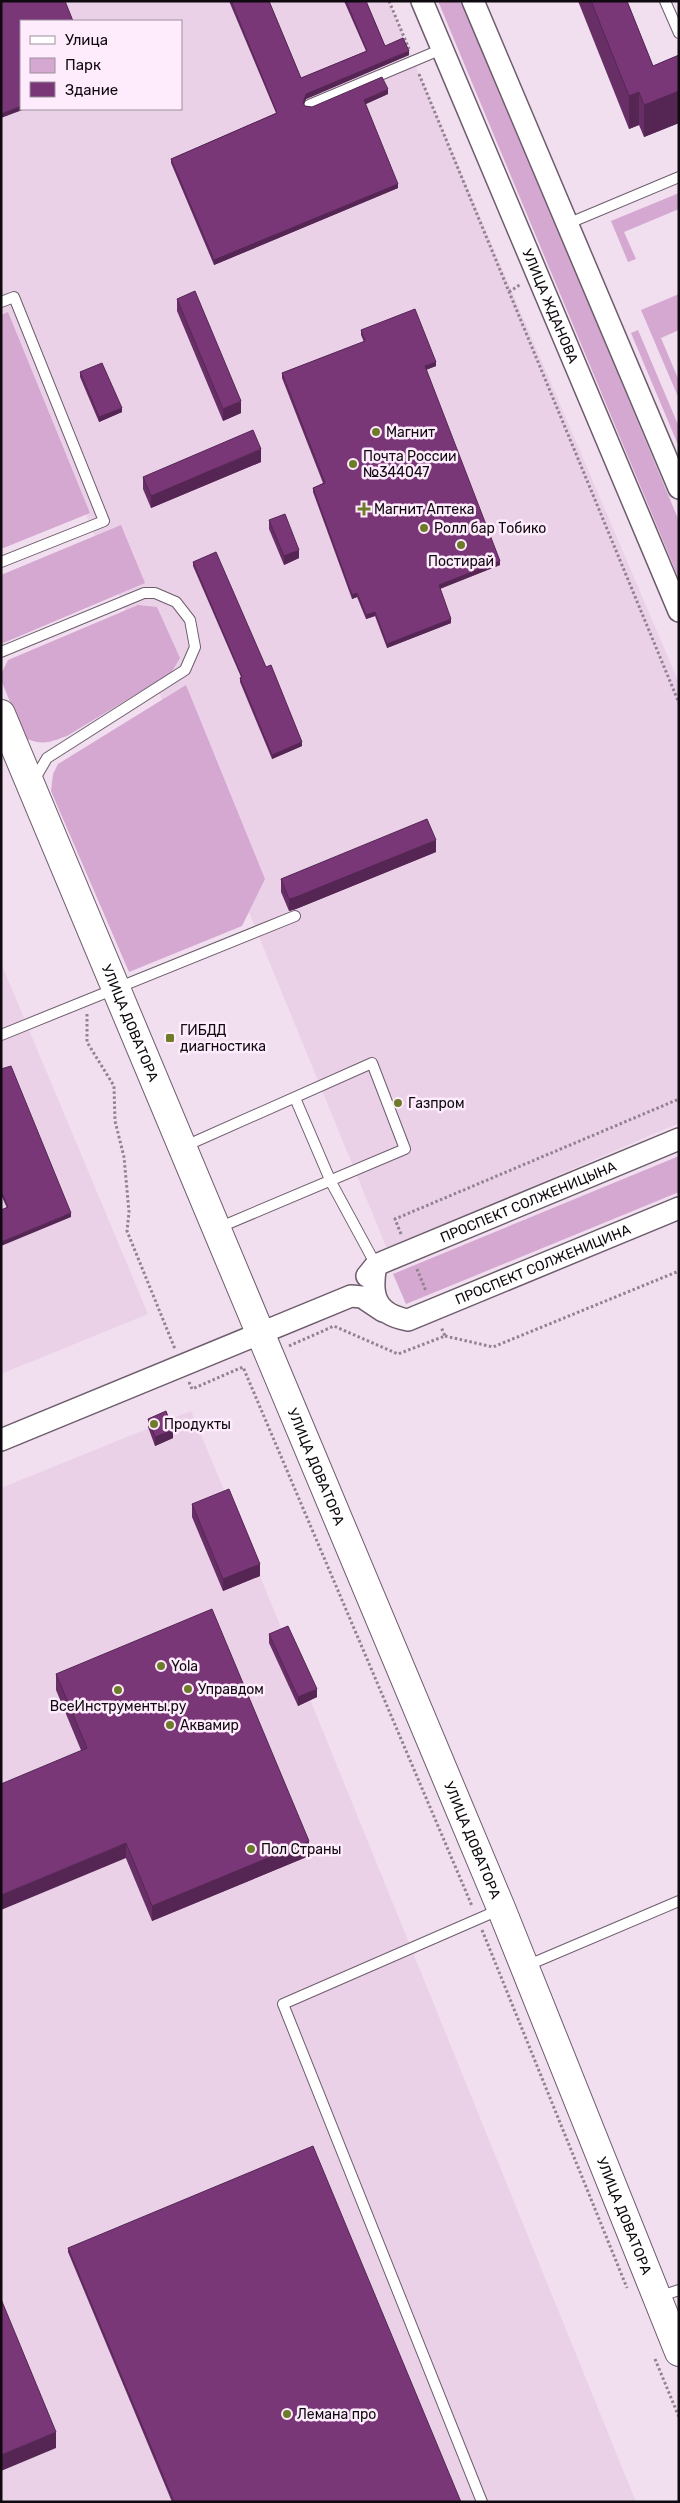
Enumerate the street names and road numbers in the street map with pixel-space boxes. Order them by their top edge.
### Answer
street label: УЛИЦА ЖДАНОВА [518,246,582,367]
street label: УЛИЦА ДОВАТОРА [98,962,162,1085]
street label: ПРОСПЕКТ СОЛЖЕНИЦЫНА [438,1158,620,1246]
street label: ПРОСПЕКТ СОЛЖЕНИЦИНА [453,1221,634,1309]
street label: УЛИЦА ДОВАТОРА [284,1406,348,1529]
street label: УЛИЦА ДОВАТОРА [440,1779,504,1902]
street label: УЛИЦА ДОВАТОРА [593,2155,655,2278]

